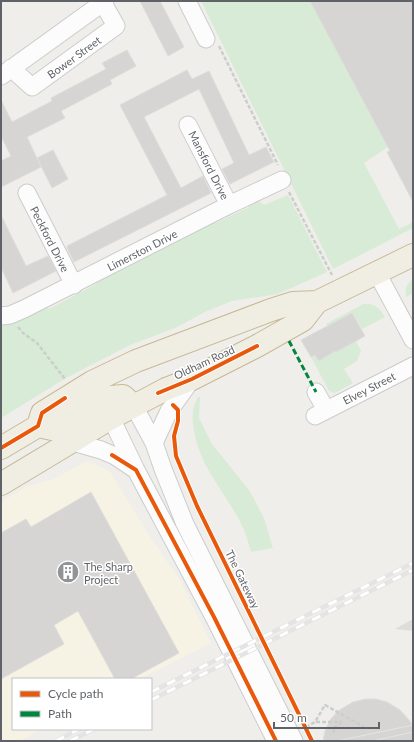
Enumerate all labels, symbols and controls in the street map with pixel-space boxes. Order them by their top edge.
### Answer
street label: Bower Street [45,33,103,81]
street label: Mansford Drive [186,128,232,202]
street label: Peckford Drive [28,204,72,274]
street label: Limerston Drive [105,227,180,273]
street label: Oldham Road [172,342,236,382]
street label: Elvey Street [341,369,398,407]
street label: The Gateway [223,547,263,611]
building icon: The Sharp Project [55,559,81,585]
place label: The Sharp Project [84,560,133,586]
legend [12,678,152,730]
text: Cycle path [48,686,103,701]
scale bar [274,704,379,730]
text: Path [48,706,72,721]
text: 50 m [280,710,307,725]

